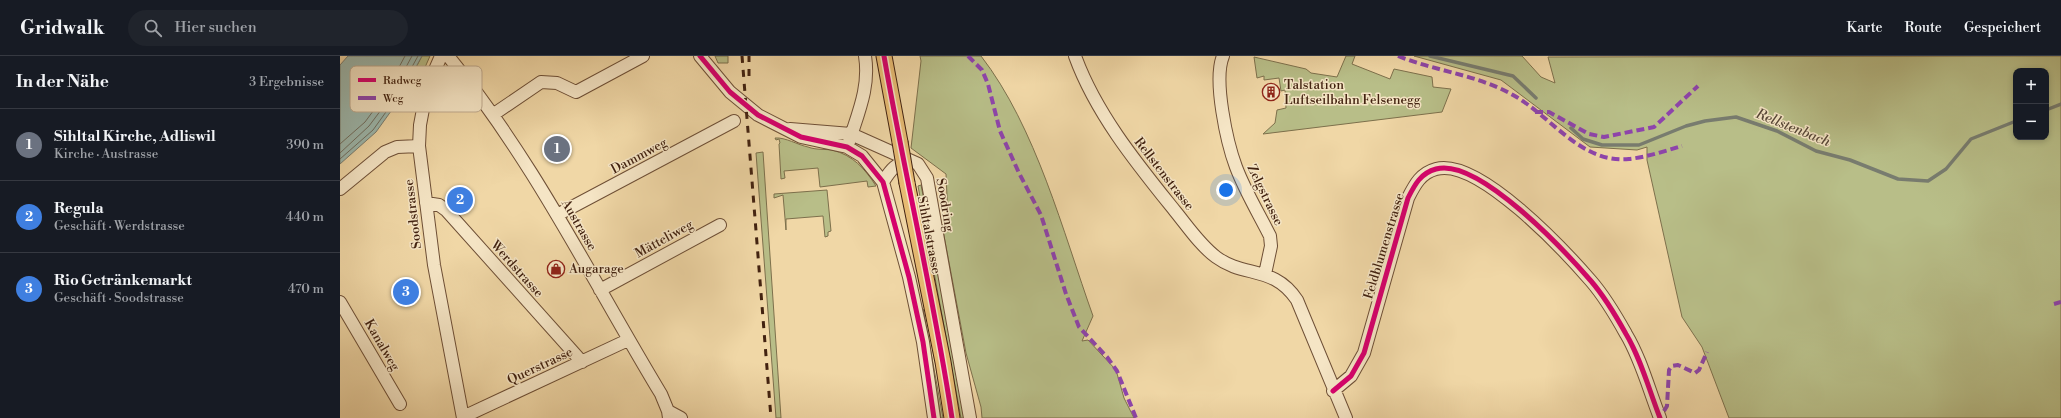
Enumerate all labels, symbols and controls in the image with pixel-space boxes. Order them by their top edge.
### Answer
search box [128,10,408,46]
text: Gridwalk [20,16,104,40]
icon: search [142,17,164,39]
text: Hier suchen [174,18,257,37]
text: Karte [1846,19,1883,37]
text: Route [1905,19,1942,37]
text: Gespeichert [1964,19,2041,37]
legend [350,66,482,112]
map controls [2013,68,2049,140]
button: + [2013,68,2049,104]
text: In der Nähe [16,71,109,93]
text: 3 Ergebnisse [249,74,324,90]
text: Radweg [383,74,422,88]
place label: Talstation Luftseilbahn Felsenegg [1284,77,1421,108]
building icon: Talstation Luftseilbahn Felsenegg [1261,82,1281,102]
text: Weg [382,92,404,106]
button: − [2013,104,2049,140]
water label: Rellstenbach [1752,105,1833,151]
text: Sihltal Kirche, Adliswil [54,127,216,146]
pin: 1 [544,134,570,164]
street label: Dammweg [608,134,670,178]
street label: Rellstenstrasse [1131,134,1198,214]
text: 1 [26,137,32,153]
text: 390 m [286,137,324,153]
text: Kirche · Austrasse [54,146,158,162]
street label: Zelgstrasse [1243,162,1287,229]
street label: Soodring [932,177,958,233]
street label: Soodstrasse [401,178,425,250]
your location [1216,180,1236,200]
pin: 2 [447,185,473,215]
street label: Feldblumenstrasse [1360,190,1408,301]
street label: Sihltalstrasse [914,195,944,276]
street label: Austrasse [557,196,600,254]
text: Regula [54,199,104,218]
text: 2 [25,209,33,225]
text: 440 m [286,209,324,225]
street label: Mätteliweg [632,216,696,262]
text: Geschäft · Werdstrasse [54,218,185,234]
street label: Werdstrasse [487,237,547,301]
shop icon: Augarage [546,259,566,279]
place label: Augarage [568,261,624,277]
text: Rio Getränkemarkt [54,271,192,290]
pin: 3 [393,277,419,307]
text: 3 [25,281,33,297]
text: 470 m [288,281,324,297]
text: Geschäft · Soodstrasse [54,290,184,306]
street label: Kanalweg [361,316,403,374]
street label: Querstrasse [505,344,576,388]

